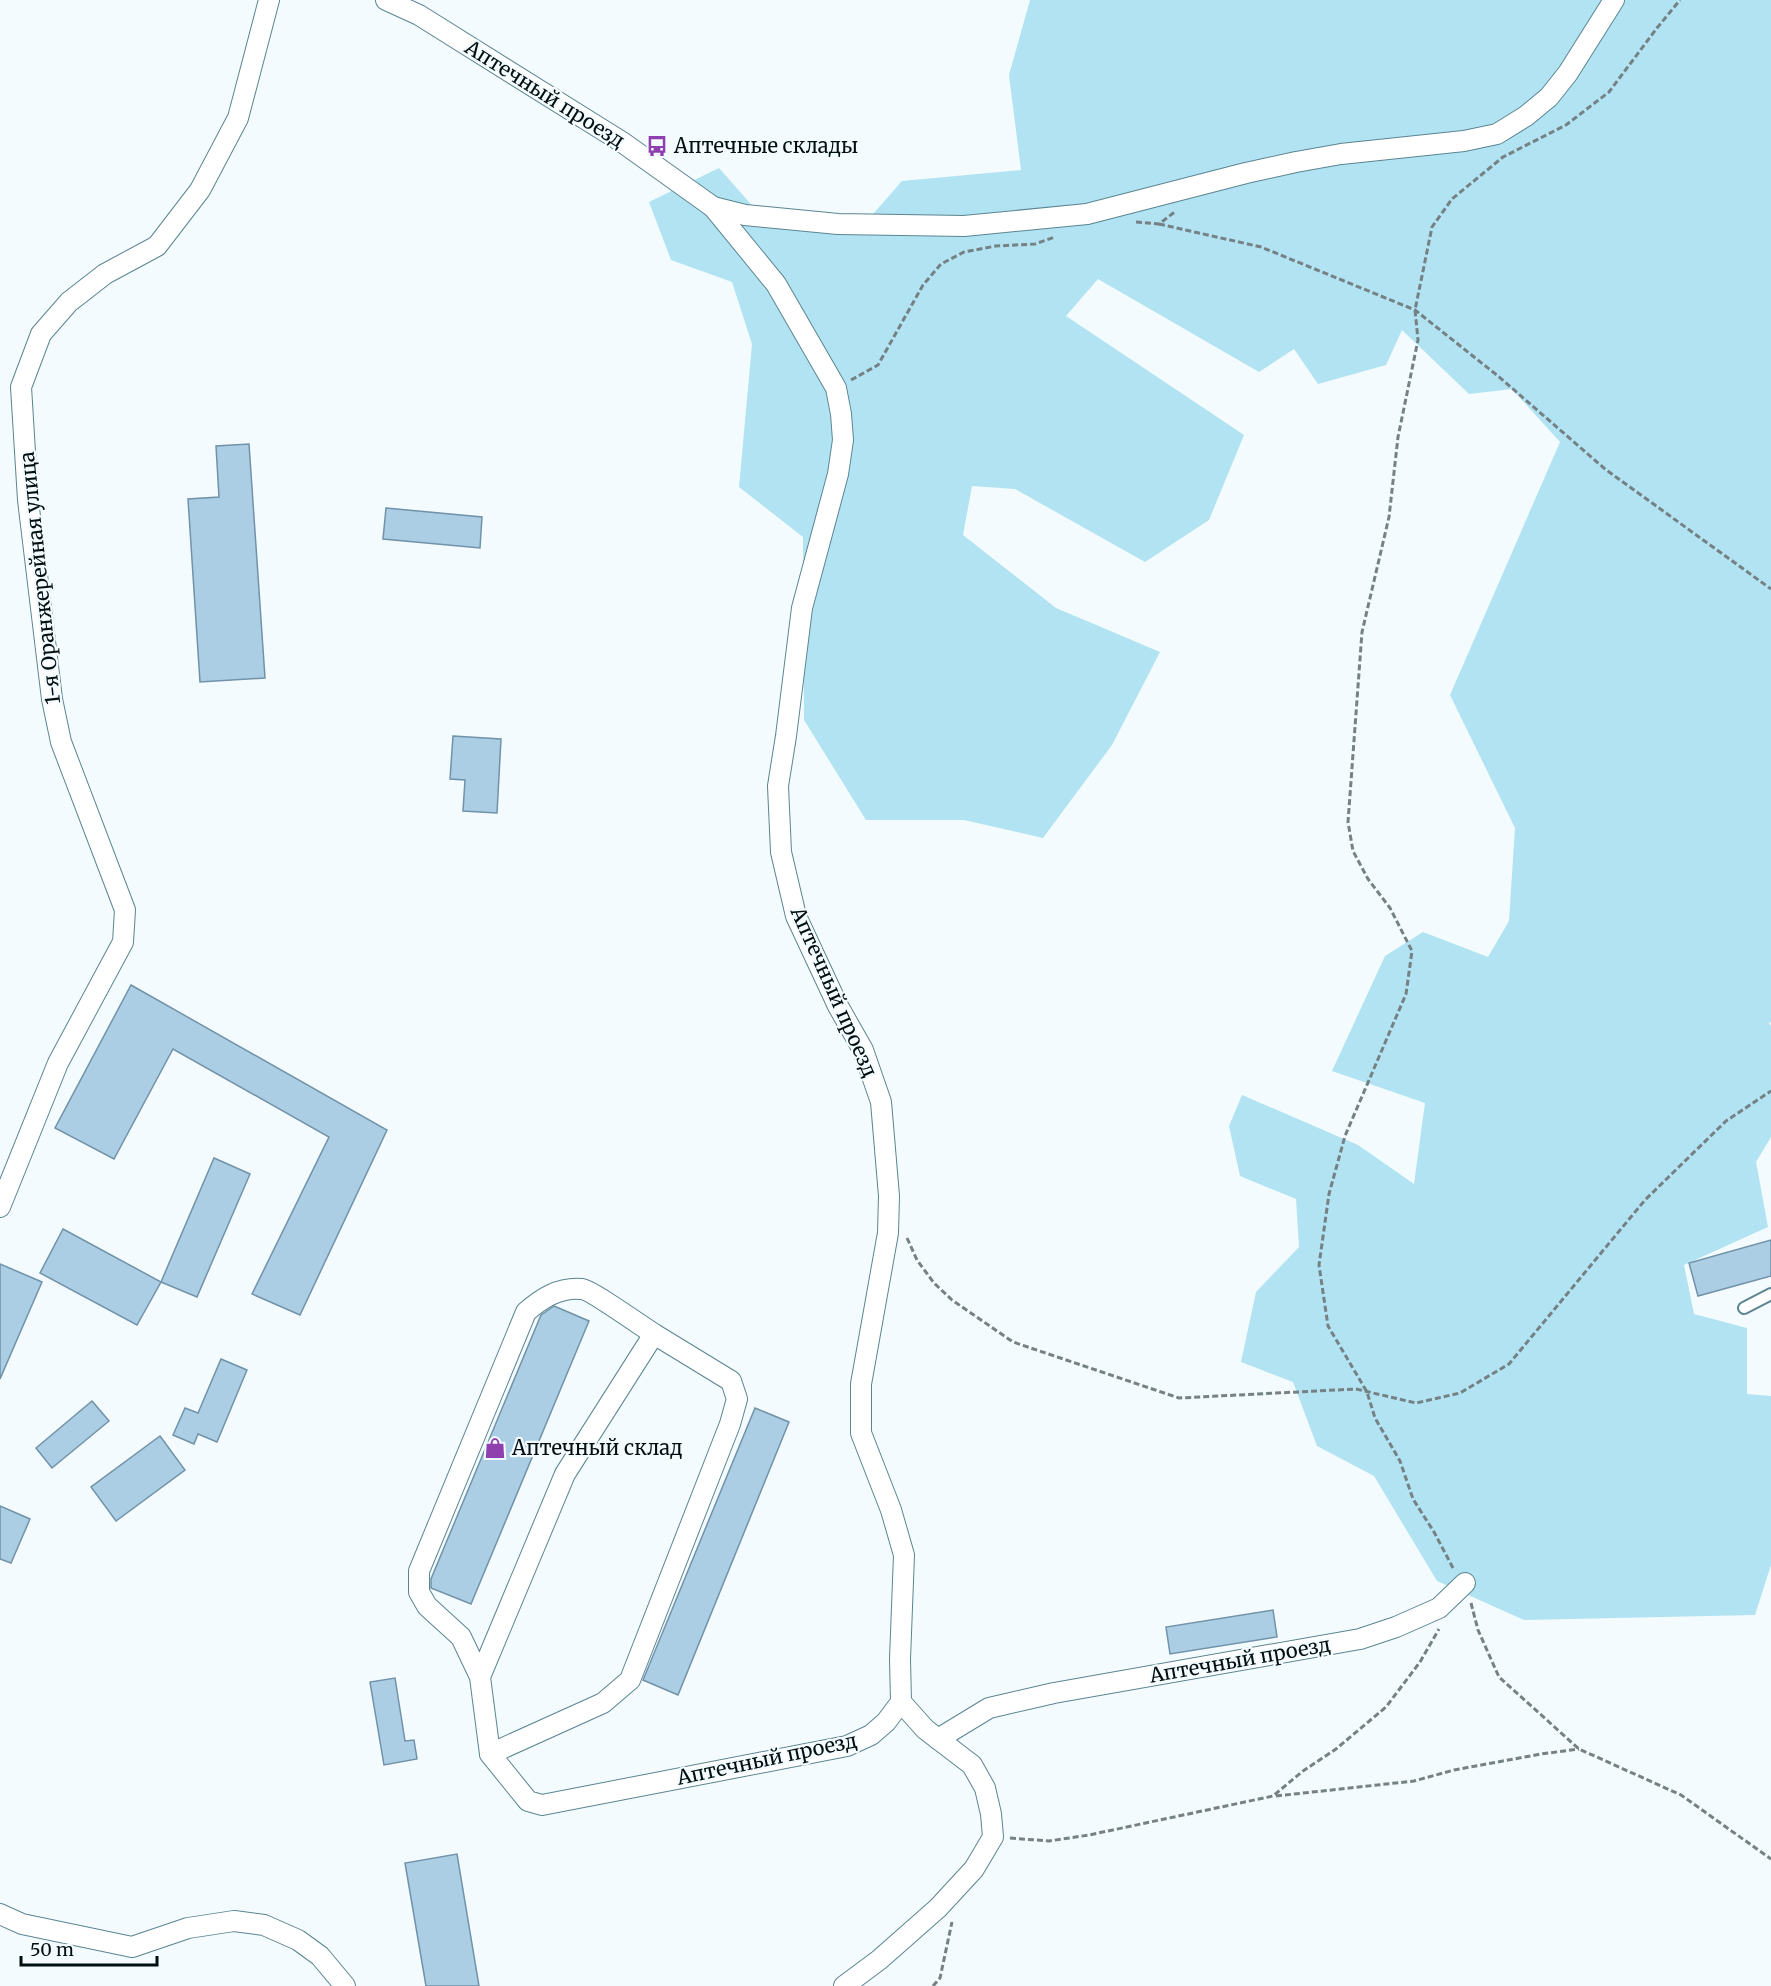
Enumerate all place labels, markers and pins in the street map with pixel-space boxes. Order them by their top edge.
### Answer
place label: Аптечные склады [673,133,858,158]
bus stop icon: Аптечные склады [645,134,669,158]
place label: Аптечный склад [511,1435,683,1460]
shop icon: Аптечный склад [483,1436,507,1460]

